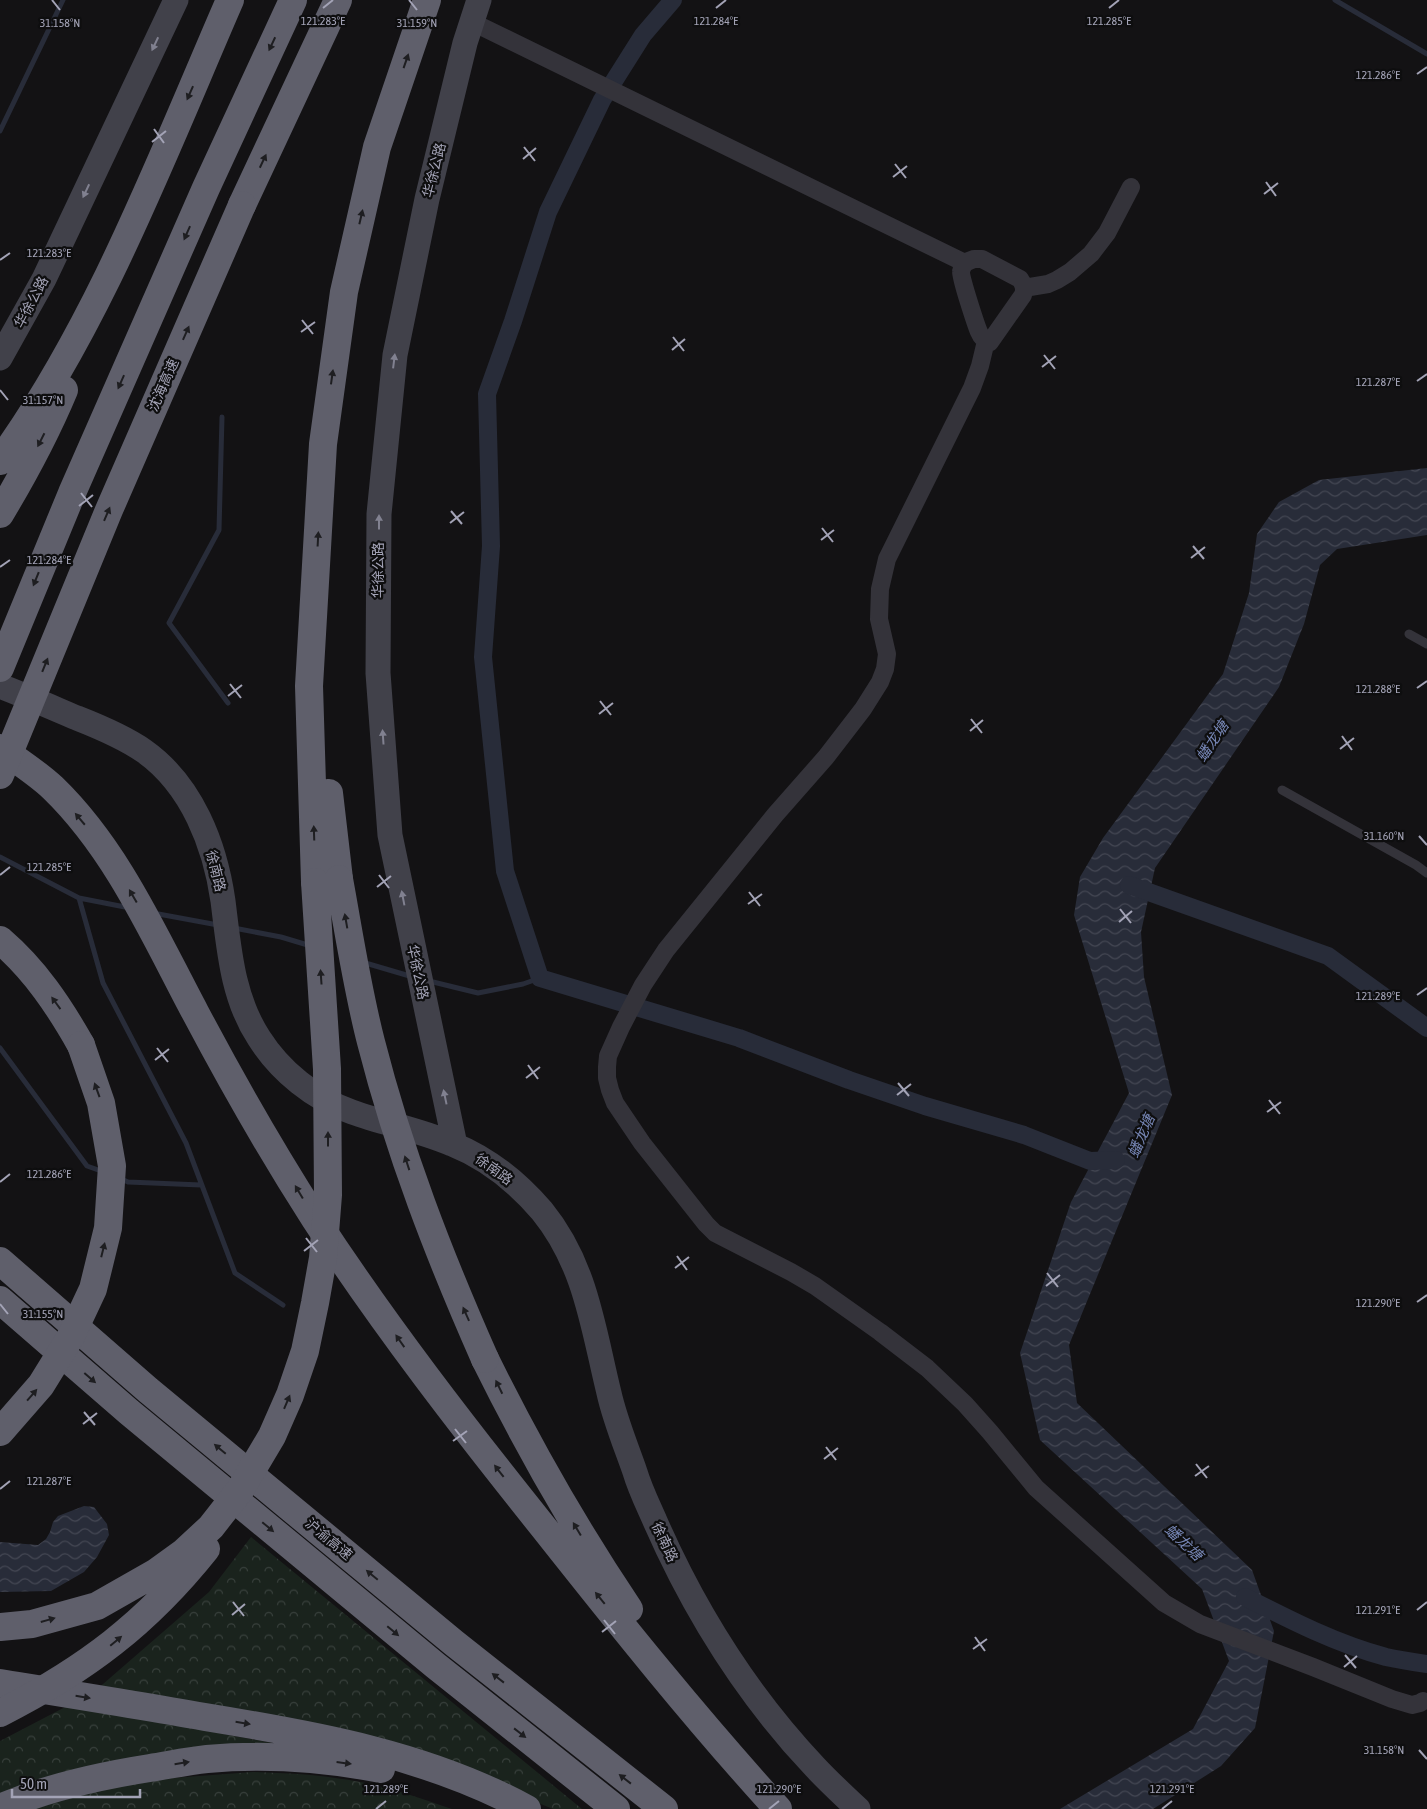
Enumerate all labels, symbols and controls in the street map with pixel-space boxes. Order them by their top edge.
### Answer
text: 121.283°E [301,14,345,28]
text: 121.284°E [694,14,738,28]
text: 121.285°E [1087,14,1131,28]
text: 31.158°N [40,16,80,30]
text: 31.159°N [397,16,437,30]
one-way arrow [151,37,159,51]
one-way arrow [268,37,276,51]
one-way arrow [403,54,410,69]
text: 121.286°E [1356,68,1400,82]
one-way arrow [185,86,193,100]
street label: 华徐公路 [419,141,449,199]
one-way arrow [259,154,267,168]
one-way arrow [81,184,89,198]
one-way arrow [357,210,365,225]
one-way arrow [182,226,190,240]
text: 121.283°E [27,246,71,260]
street label: 华徐公路 [11,274,51,330]
one-way arrow [182,326,190,340]
one-way arrow [391,352,399,368]
street label: 沈海高速 [144,356,182,414]
one-way arrow [328,369,336,385]
one-way arrow [117,375,125,389]
text: 121.287°E [1356,375,1400,389]
text: 31.157°N [23,393,63,407]
one-way arrow [37,433,45,447]
one-way arrow [103,506,111,521]
one-way arrow [375,514,383,530]
one-way arrow [314,531,322,547]
street label: 华徐公路 [370,542,386,598]
text: 121.284°E [27,553,71,567]
one-way arrow [32,572,40,586]
one-way arrow [41,657,49,672]
text: 121.288°E [1356,682,1400,696]
water label: 蟠龙塘 [1192,715,1233,764]
one-way arrow [378,729,386,745]
one-way arrow [75,813,86,826]
one-way arrow [310,825,318,841]
text: 31.160°N [1364,829,1404,843]
street label: 徐南路 [203,849,229,893]
text: 121.285°E [27,860,71,874]
one-way arrow [128,889,137,902]
one-way arrow [398,890,406,906]
one-way arrow [342,912,350,928]
street label: 华徐公路 [404,943,432,1001]
one-way arrow [317,969,325,985]
text: 121.289°E [1356,989,1400,1003]
one-way arrow [51,996,61,1010]
one-way arrow [93,1082,101,1097]
one-way arrow [441,1089,449,1105]
water label: 蟠龙塘 [1124,1109,1159,1160]
one-way arrow [324,1131,332,1147]
street label: 徐南路 [472,1150,516,1188]
one-way arrow [403,1155,410,1170]
text: 121.286°E [27,1167,71,1181]
one-way arrow [295,1186,304,1199]
one-way arrow [99,1243,107,1258]
text: 121.290°E [1356,1296,1400,1310]
text: 31.155°N [23,1307,63,1321]
one-way arrow [461,1307,469,1321]
one-way arrow [395,1335,405,1348]
one-way arrow [83,1372,96,1383]
one-way arrow [495,1380,503,1394]
one-way arrow [26,1389,37,1401]
one-way arrow [283,1395,291,1409]
one-way arrow [214,1444,227,1455]
one-way arrow [493,1465,504,1478]
text: 121.287°E [27,1474,71,1488]
street label: 沪渝高速 [302,1515,356,1563]
street label: 徐南路 [649,1520,681,1564]
water label: 蟠龙塘 [1162,1520,1208,1566]
one-way arrow [262,1521,274,1532]
one-way arrow [573,1523,582,1536]
one-way arrow [366,1570,379,1581]
one-way arrow [594,1592,605,1605]
text: 121.291°E [1356,1603,1400,1617]
one-way arrow [40,1616,56,1624]
one-way arrow [386,1625,399,1636]
one-way arrow [109,1635,121,1647]
one-way arrow [492,1672,505,1683]
one-way arrow [75,1693,91,1701]
one-way arrow [235,1719,251,1727]
one-way arrow [513,1727,526,1738]
text: 31.158°N [1364,1743,1404,1757]
one-way arrow [175,1758,191,1766]
one-way arrow [337,1759,353,1767]
scale bar [12,1766,140,1798]
one-way arrow [619,1773,632,1784]
text: 50 m [20,1775,47,1792]
text: 121.289°E [364,1782,408,1796]
text: 121.290°E [757,1782,801,1796]
text: 121.291°E [1150,1782,1194,1796]

